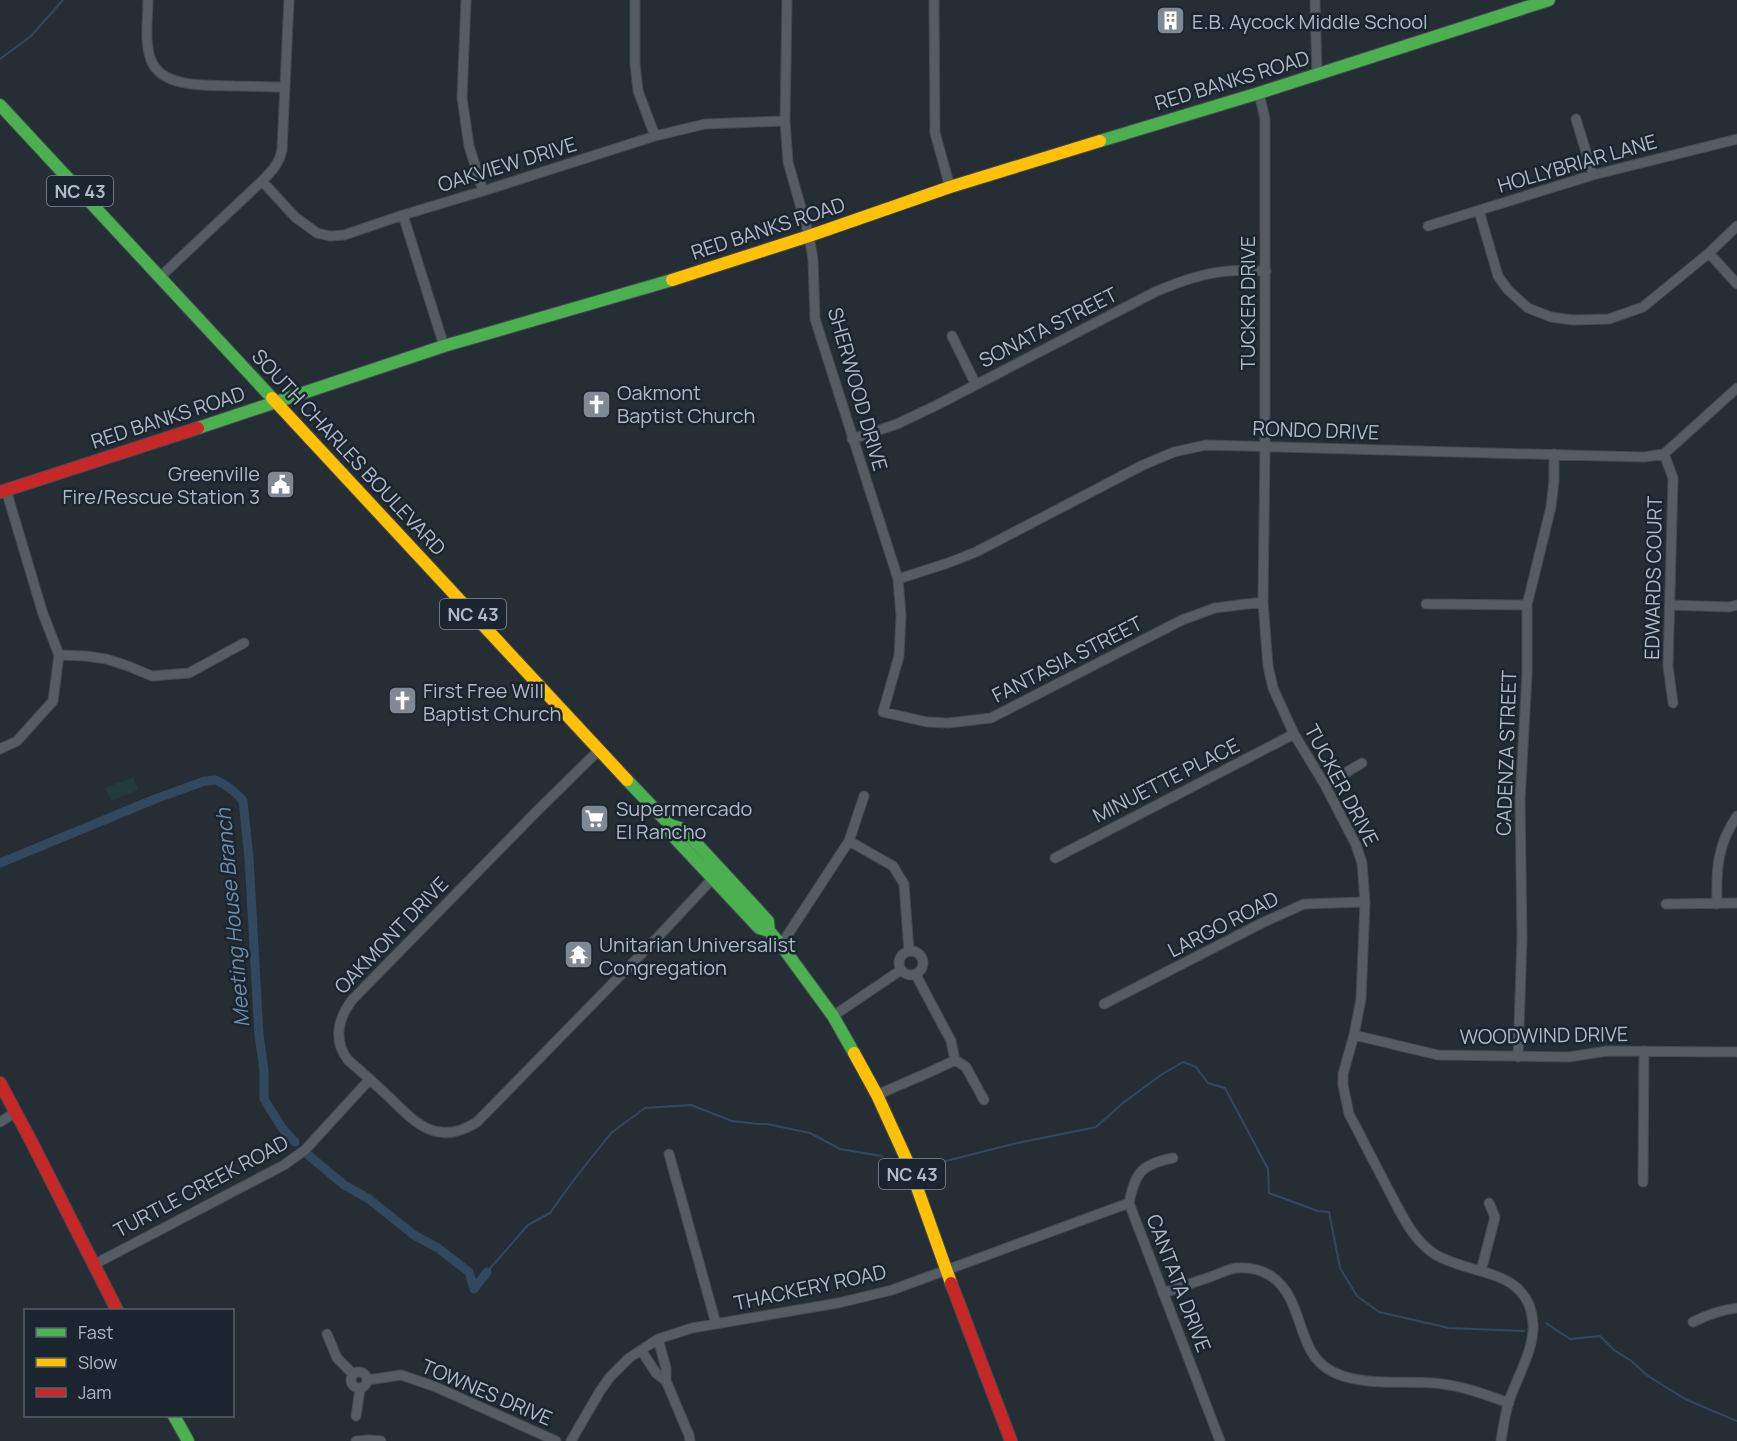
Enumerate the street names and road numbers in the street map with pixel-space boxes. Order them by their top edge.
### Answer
street label: RED BANKS ROAD [1151,44,1313,116]
street label: HOLLYBRIAR LANE [1494,127,1660,199]
street label: OAKVIEW DRIVE [434,130,580,198]
road number: NC 43 [47,176,113,206]
street label: RED BANKS ROAD [688,190,848,266]
street label: TUCKER DRIVE [1234,236,1261,370]
street label: SONATA STREET [974,280,1122,373]
street label: SHERWOOD DRIVE [822,304,894,474]
street label: SOUTH CHARLES BOULEVARD [246,343,452,561]
street label: RED BANKS ROAD [88,379,248,455]
street label: RONDO DRIVE [1252,414,1380,446]
street label: EDWARDS COURT [1638,496,1668,660]
road number: NC 43 [440,599,506,629]
street label: FANTASIA STREET [987,609,1147,709]
street label: CADENZA STREET [1490,670,1522,836]
street label: TUCKER DRIVE [1299,719,1385,851]
street label: MINUETTE PLACE [1088,731,1244,829]
street label: OAKMONT DRIVE [328,871,454,999]
street label: LARGO ROAD [1163,885,1283,963]
street label: WOODWIND DRIVE [1459,1020,1629,1050]
street label: TURTLE CREEK ROAD [109,1129,293,1243]
road number: NC 43 [879,1159,945,1189]
street label: CANTATA DRIVE [1140,1210,1218,1356]
street label: THACKERY ROAD [731,1258,889,1316]
street label: TOWNES DRIVE [417,1352,557,1432]

